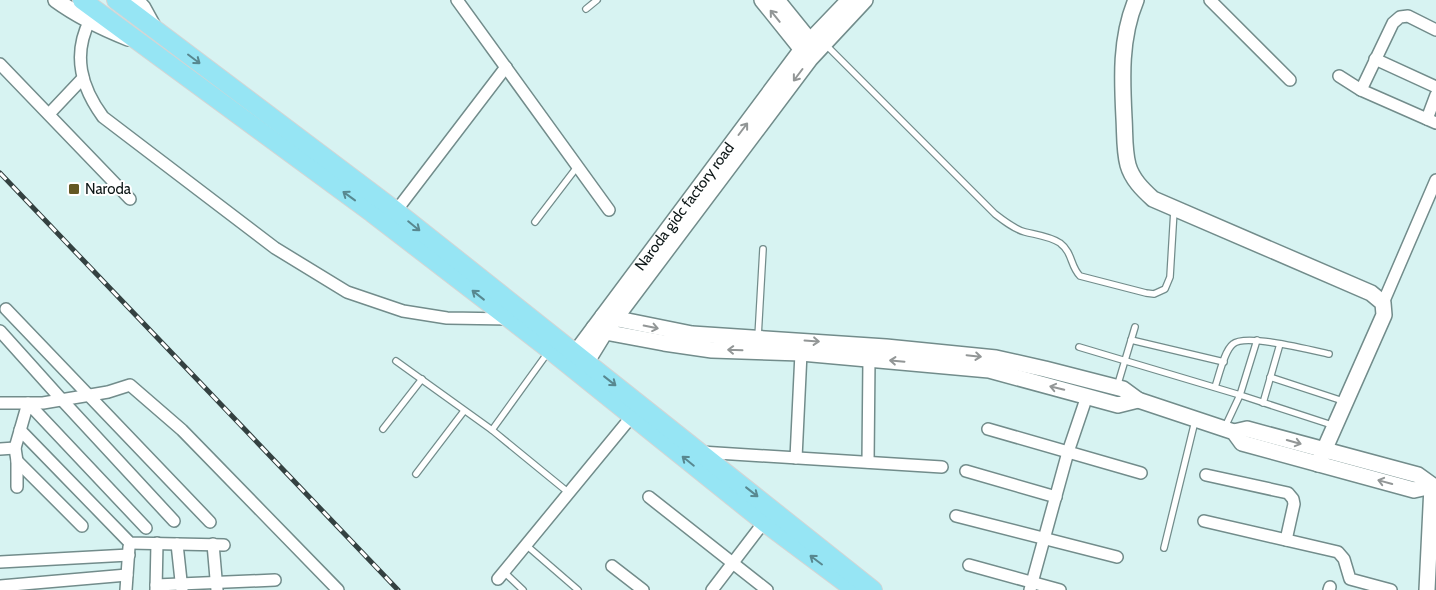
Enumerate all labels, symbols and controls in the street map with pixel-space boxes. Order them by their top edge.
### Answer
one-way arrow [770,10,781,23]
one-way arrow [187,54,200,65]
one-way arrow [792,68,803,81]
one-way arrow [738,122,748,136]
street label: Naroda gidc factory road [631,139,738,274]
place label: Naroda [85,180,132,198]
marker: Naroda [67,182,81,196]
one-way arrow [342,191,356,201]
one-way arrow [407,221,420,232]
one-way arrow [472,289,485,300]
one-way arrow [642,323,658,332]
one-way arrow [804,337,820,346]
one-way arrow [727,346,743,355]
one-way arrow [966,351,982,361]
one-way arrow [889,357,905,366]
one-way arrow [603,376,617,386]
one-way arrow [1049,383,1065,392]
one-way arrow [1286,437,1302,447]
one-way arrow [682,455,695,466]
one-way arrow [1377,477,1393,486]
one-way arrow [745,487,758,498]
one-way arrow [810,555,823,566]

